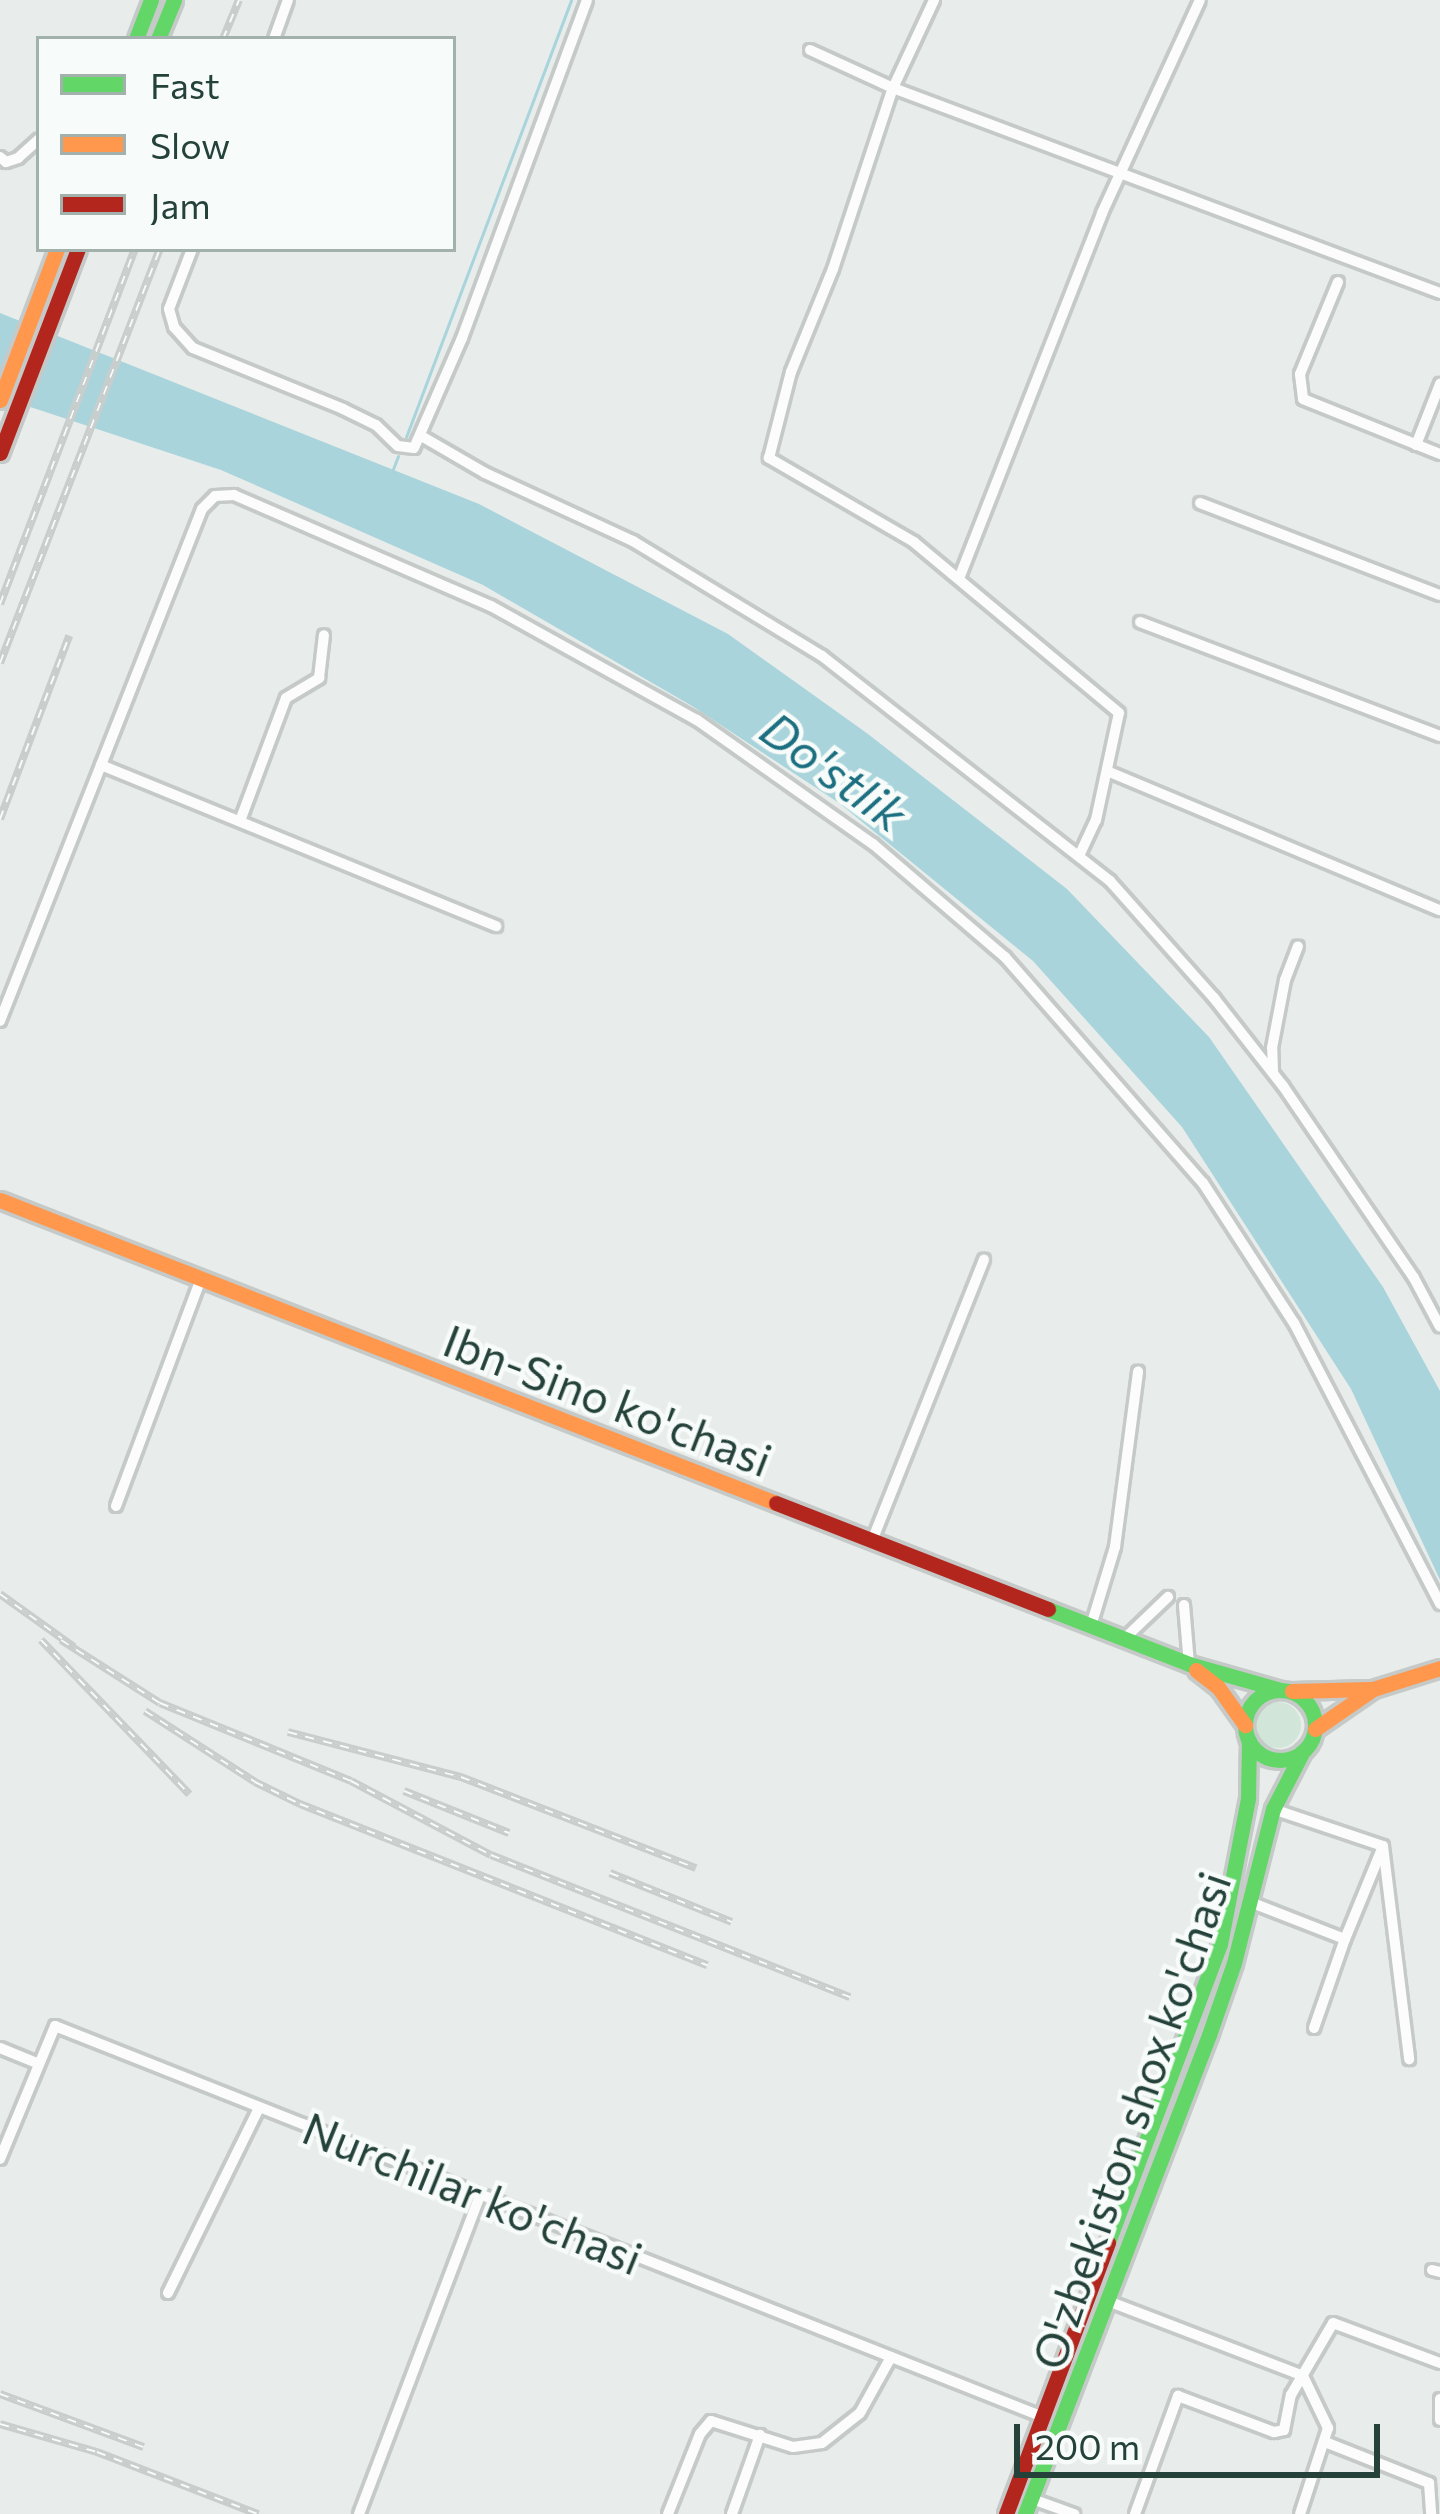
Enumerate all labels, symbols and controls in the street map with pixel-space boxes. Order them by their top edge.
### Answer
legend [36,36,456,252]
text: Fast [150,62,220,106]
text: Slow [150,122,230,166]
text: Jam [150,182,211,226]
water label: Do'stlik [751,698,919,842]
street label: Ibn-Sino ko'chasi [437,1312,779,1486]
street label: O'zbekiston shox ko'chasi [1020,1864,1240,2376]
street label: Nurchilar ko'chasi [296,2099,650,2285]
scale bar [1020,2400,1386,2474]
text: 200 m [1035,2423,1140,2467]

